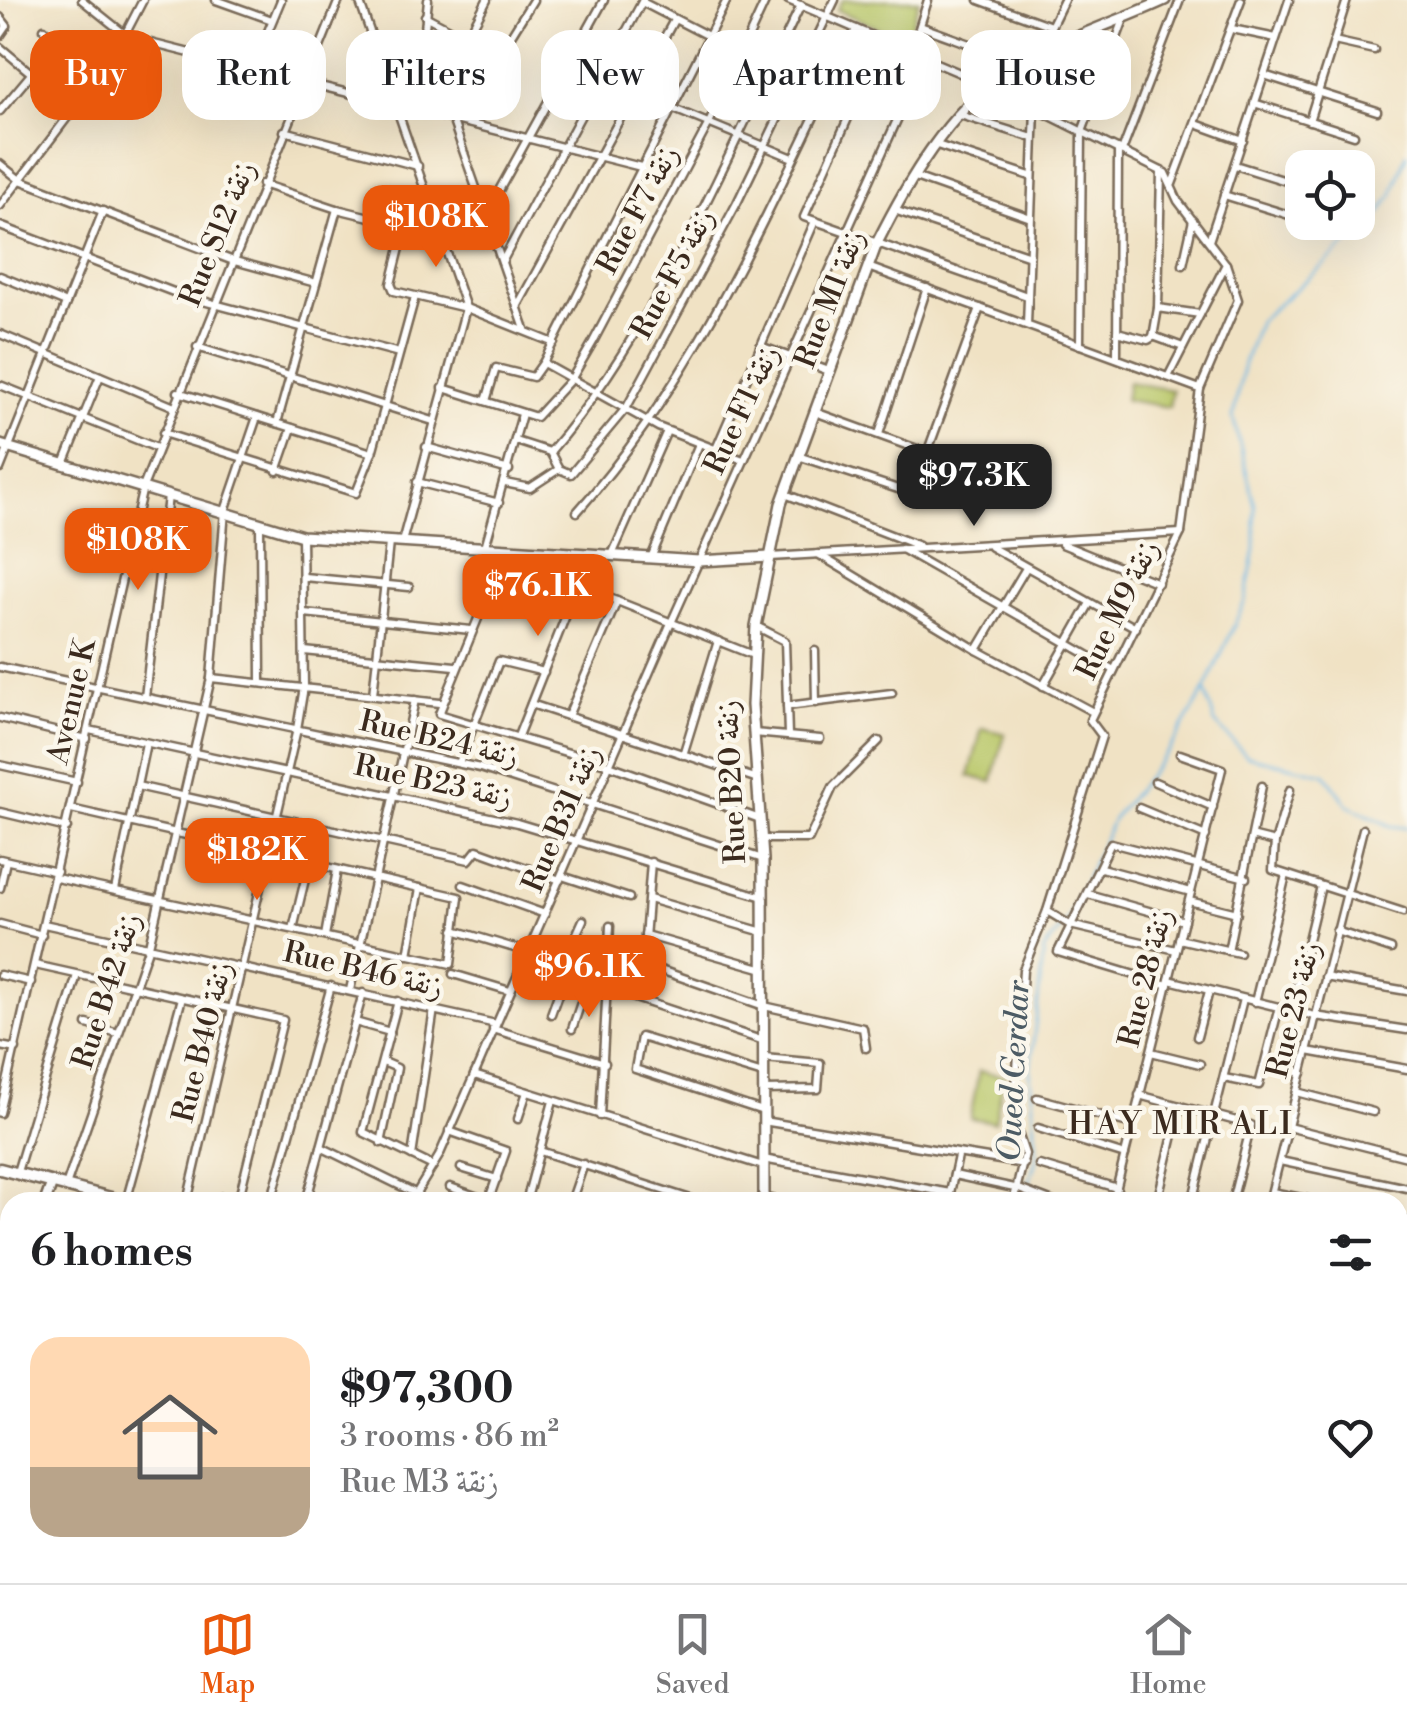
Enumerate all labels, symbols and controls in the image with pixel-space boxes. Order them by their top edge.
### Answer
chip: Buy [30,30,162,120]
chip: Rent [182,30,326,120]
chip: Filters [346,30,521,120]
chip: New [541,30,679,120]
chip: Apartment [699,30,941,120]
chip: House [961,30,1131,120]
street label: Rue F7 زنقة [588,139,688,281]
map controls [1285,150,1375,240]
button: locate [1285,150,1375,240]
street label: Rue S12 زنقة [172,156,264,312]
pin: $108K [366,185,506,270]
text: $108K [385,197,487,237]
street label: Rue F5 زنقة [623,202,723,346]
street label: Rue M1 زنقة [786,224,874,374]
street label: Rue F1 زنقة [696,339,788,481]
pin: $97.3K [893,444,1055,529]
text: $97.3K [919,456,1029,496]
pin: $108K [68,508,208,593]
text: $108K [87,520,189,560]
street label: Rue M9 زنقة [1068,534,1168,686]
pin: $76.1K [457,554,619,639]
text: $76.1K [485,566,591,606]
street label: Avenue K [39,634,105,769]
street label: Rue B20 زنقة [709,699,755,865]
street label: Rue B24 زنقة [356,702,522,776]
street label: Rue B31 زنقة [514,740,610,898]
street label: Rue B23 زنقة [351,747,515,817]
pin: $182K [187,818,327,903]
text: $182K [207,830,307,870]
street label: Rue 28 زنقة [1110,905,1182,1051]
street label: Rue B42 زنقة [64,908,150,1074]
street label: Rue B46 زنقة [279,933,447,1007]
pin: $96.1K [508,935,670,1020]
street label: Rue 23 زنقة [1259,938,1329,1082]
text: $96.1K [534,947,644,987]
street label: Rue B40 زنقة [165,958,241,1126]
water label: Oued Cerdar [989,978,1039,1163]
district label: HAY MIR ALI [1068,1104,1294,1144]
icon: filters [1323,1225,1378,1280]
text: 6 homes [30,1226,193,1279]
text: $97,300 [340,1363,513,1416]
icon: home [110,1377,230,1497]
icon: heart [1323,1410,1378,1465]
text: 3 rooms · 86 m² [340,1416,559,1456]
text: Rue M3 زنقة [340,1462,499,1502]
tab: Map [200,1607,255,1702]
tab: Saved [656,1607,729,1702]
tab: Home [1130,1607,1207,1702]

